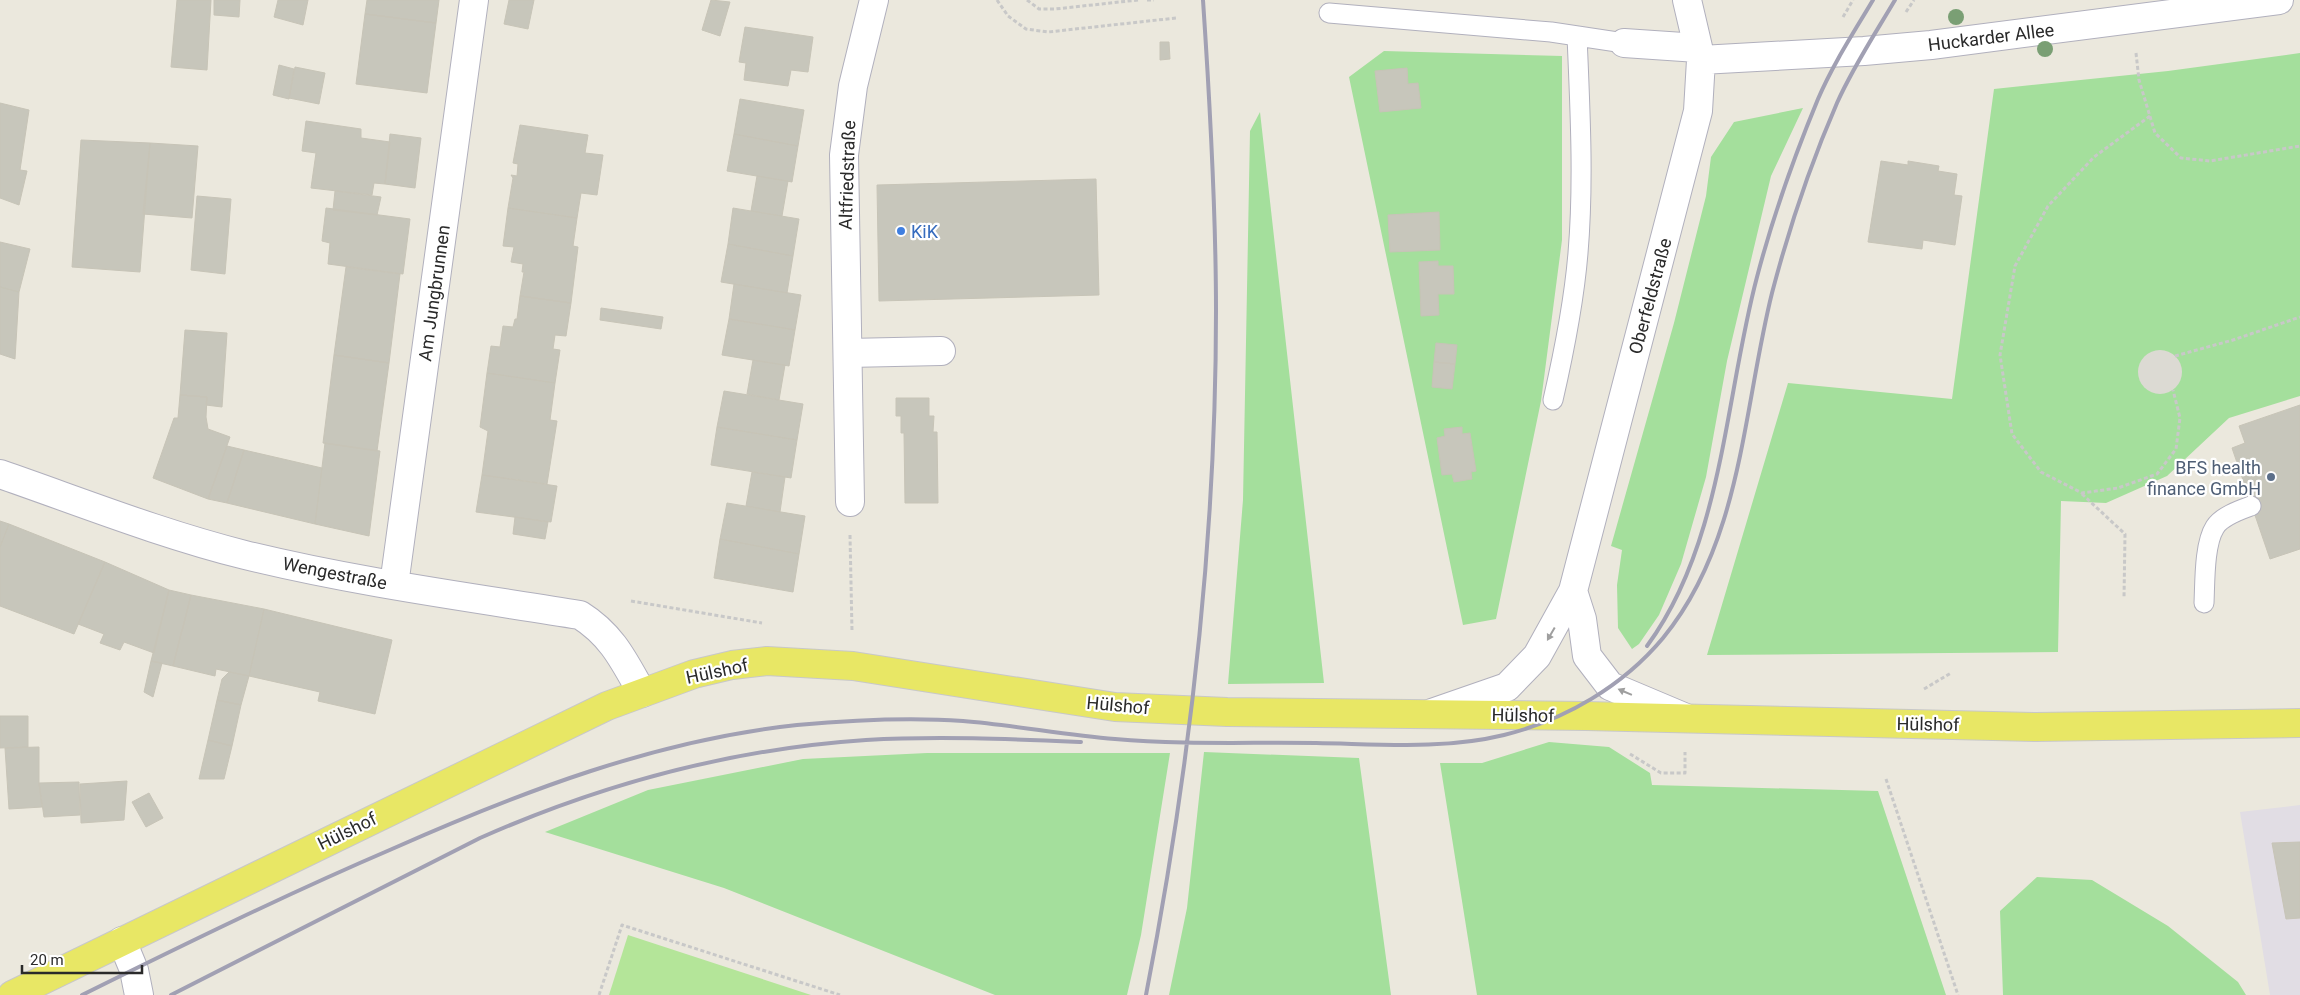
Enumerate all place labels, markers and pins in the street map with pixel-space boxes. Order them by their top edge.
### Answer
place label: KiK [911,221,939,242]
marker: KiK [895,225,907,237]
place label: BFS health finance GmbH [2147,457,2261,499]
marker: BFS health finance GmbH [2265,471,2277,483]

